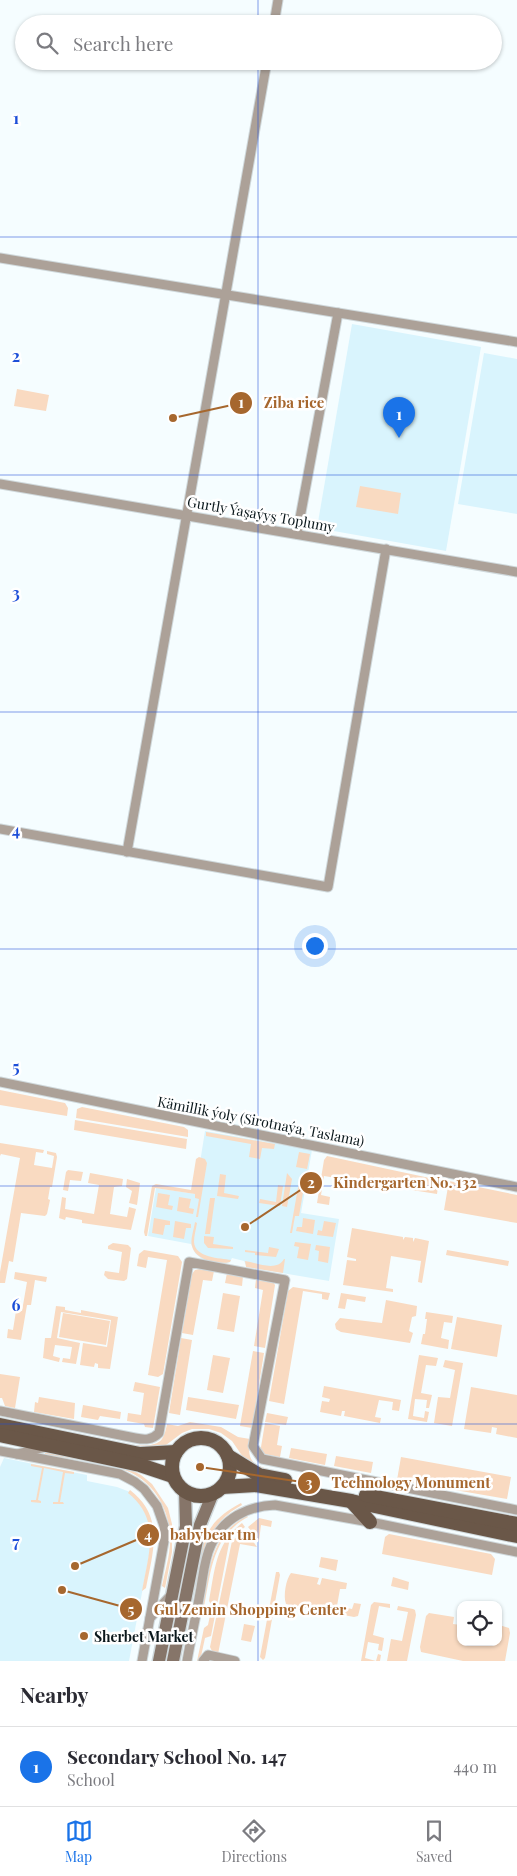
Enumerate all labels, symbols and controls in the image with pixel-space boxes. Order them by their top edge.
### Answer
search box [15,15,502,70]
icon: search [33,29,61,57]
text: Search here [73,30,173,56]
text: 1 [13,107,19,128]
text: 2 [12,345,20,366]
callout: Ziba rice [228,388,334,418]
text: 1 [238,392,244,412]
text: Ziba rice [264,392,325,412]
pin: 1 [383,397,415,438]
street label: Gurtly Ýaşaýyş Toplumy [186,492,336,536]
text: 3 [12,582,20,603]
text: 4 [12,819,20,840]
your location [302,933,328,959]
text: 5 [12,1056,20,1077]
street label: Kämillik ýoly (Sirotnaýa, Taslama) [156,1092,366,1150]
callout: Kindergarten No. 132 [298,1168,487,1198]
text: 2 [307,1172,315,1192]
text: Kindergarten No. 132 [333,1172,477,1192]
text: 6 [12,1294,21,1315]
callout: Technology Monument [296,1468,500,1498]
text: 3 [305,1472,313,1492]
text: Technology Monument [332,1472,491,1492]
callout: babybear tm [135,1520,266,1550]
text: 4 [144,1524,152,1544]
text: babybear tm [170,1524,256,1544]
text: 7 [12,1531,20,1552]
callout: Gul Zemin Shopping Center [119,1594,356,1624]
text: 5 [128,1599,135,1619]
text: Gul Zemin Shopping Center [154,1599,346,1619]
map controls [457,1601,502,1646]
button: locate [457,1601,502,1646]
place label: Sherbet Market [94,1627,193,1646]
marker: Sherbet Market [78,1630,90,1642]
text: Nearby [20,1680,89,1708]
text: Secondary School No. 147 [67,1743,286,1769]
text: 1 [33,1756,39,1777]
text: 440 m [453,1756,497,1777]
text: School [67,1769,115,1790]
tab: Map [65,1817,93,1866]
tab: Directions [222,1817,287,1866]
tab: Saved [416,1817,452,1866]

